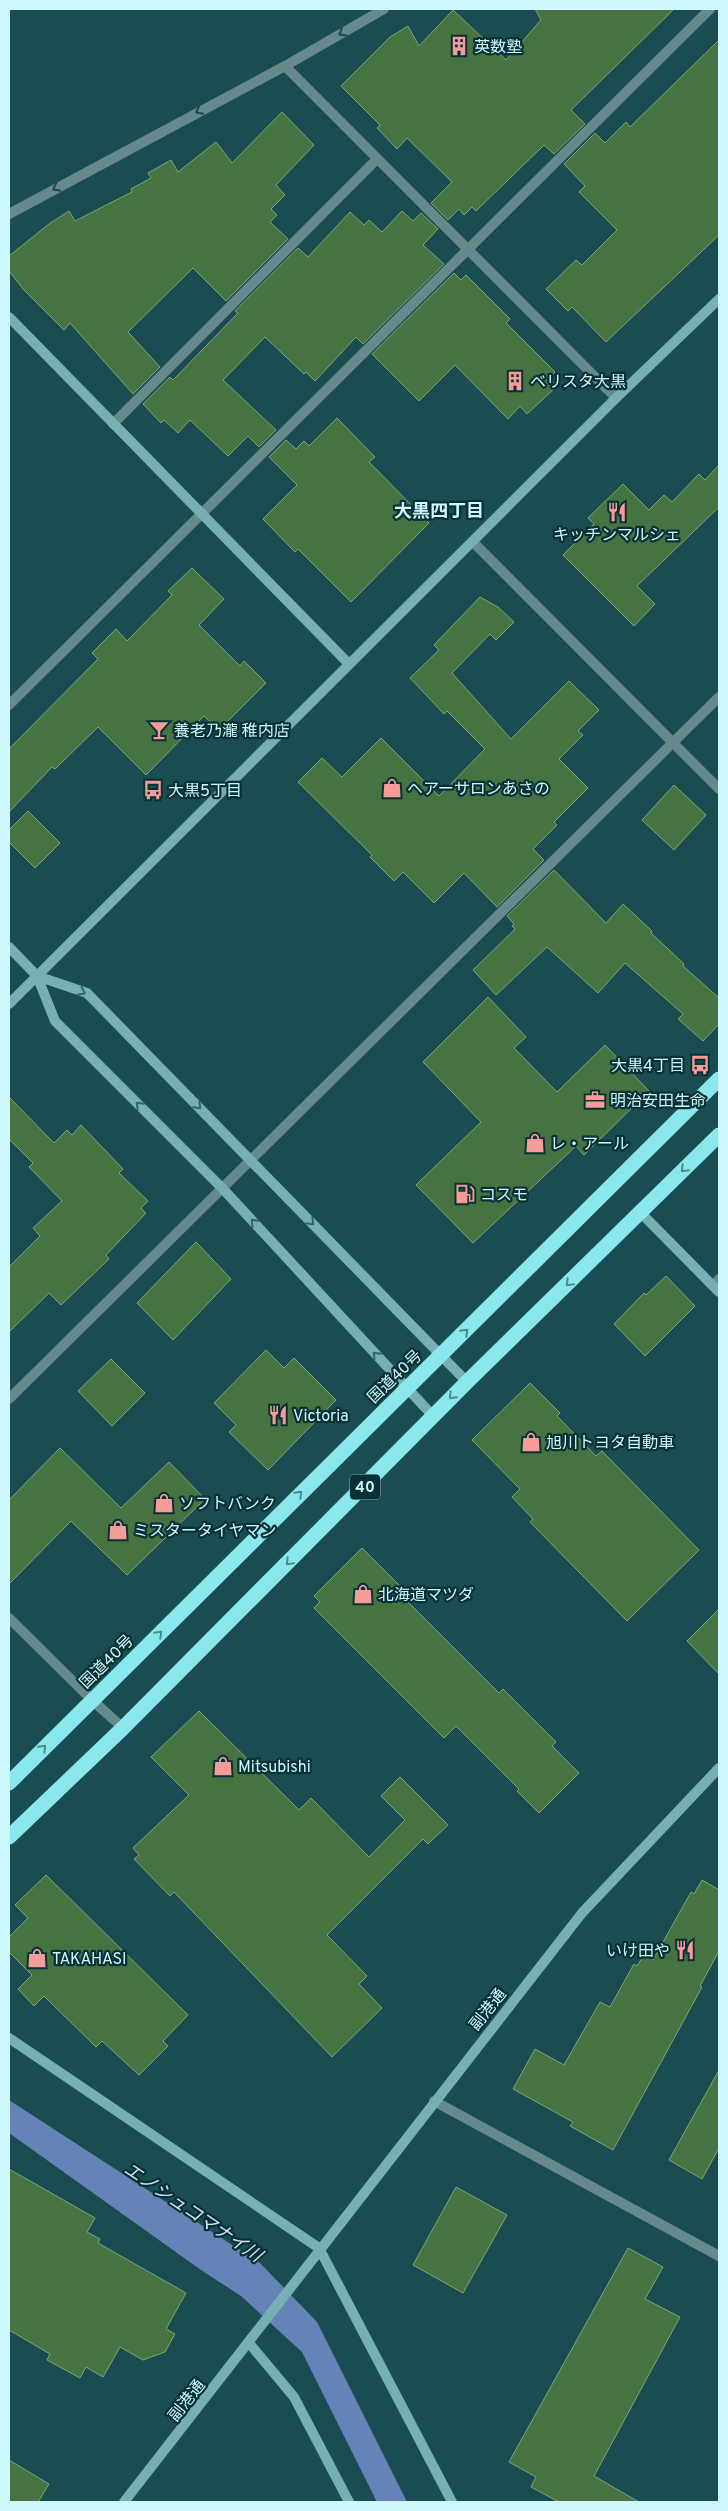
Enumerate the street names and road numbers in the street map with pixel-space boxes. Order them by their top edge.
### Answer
street label: 国道40号 [364,1347,427,1408]
road number: 40 [350,1474,380,1500]
street label: 国道40号 [76,1631,139,1694]
street label: 副港通 [466,1985,511,2035]
street label: 副港通 [165,2376,210,2426]

